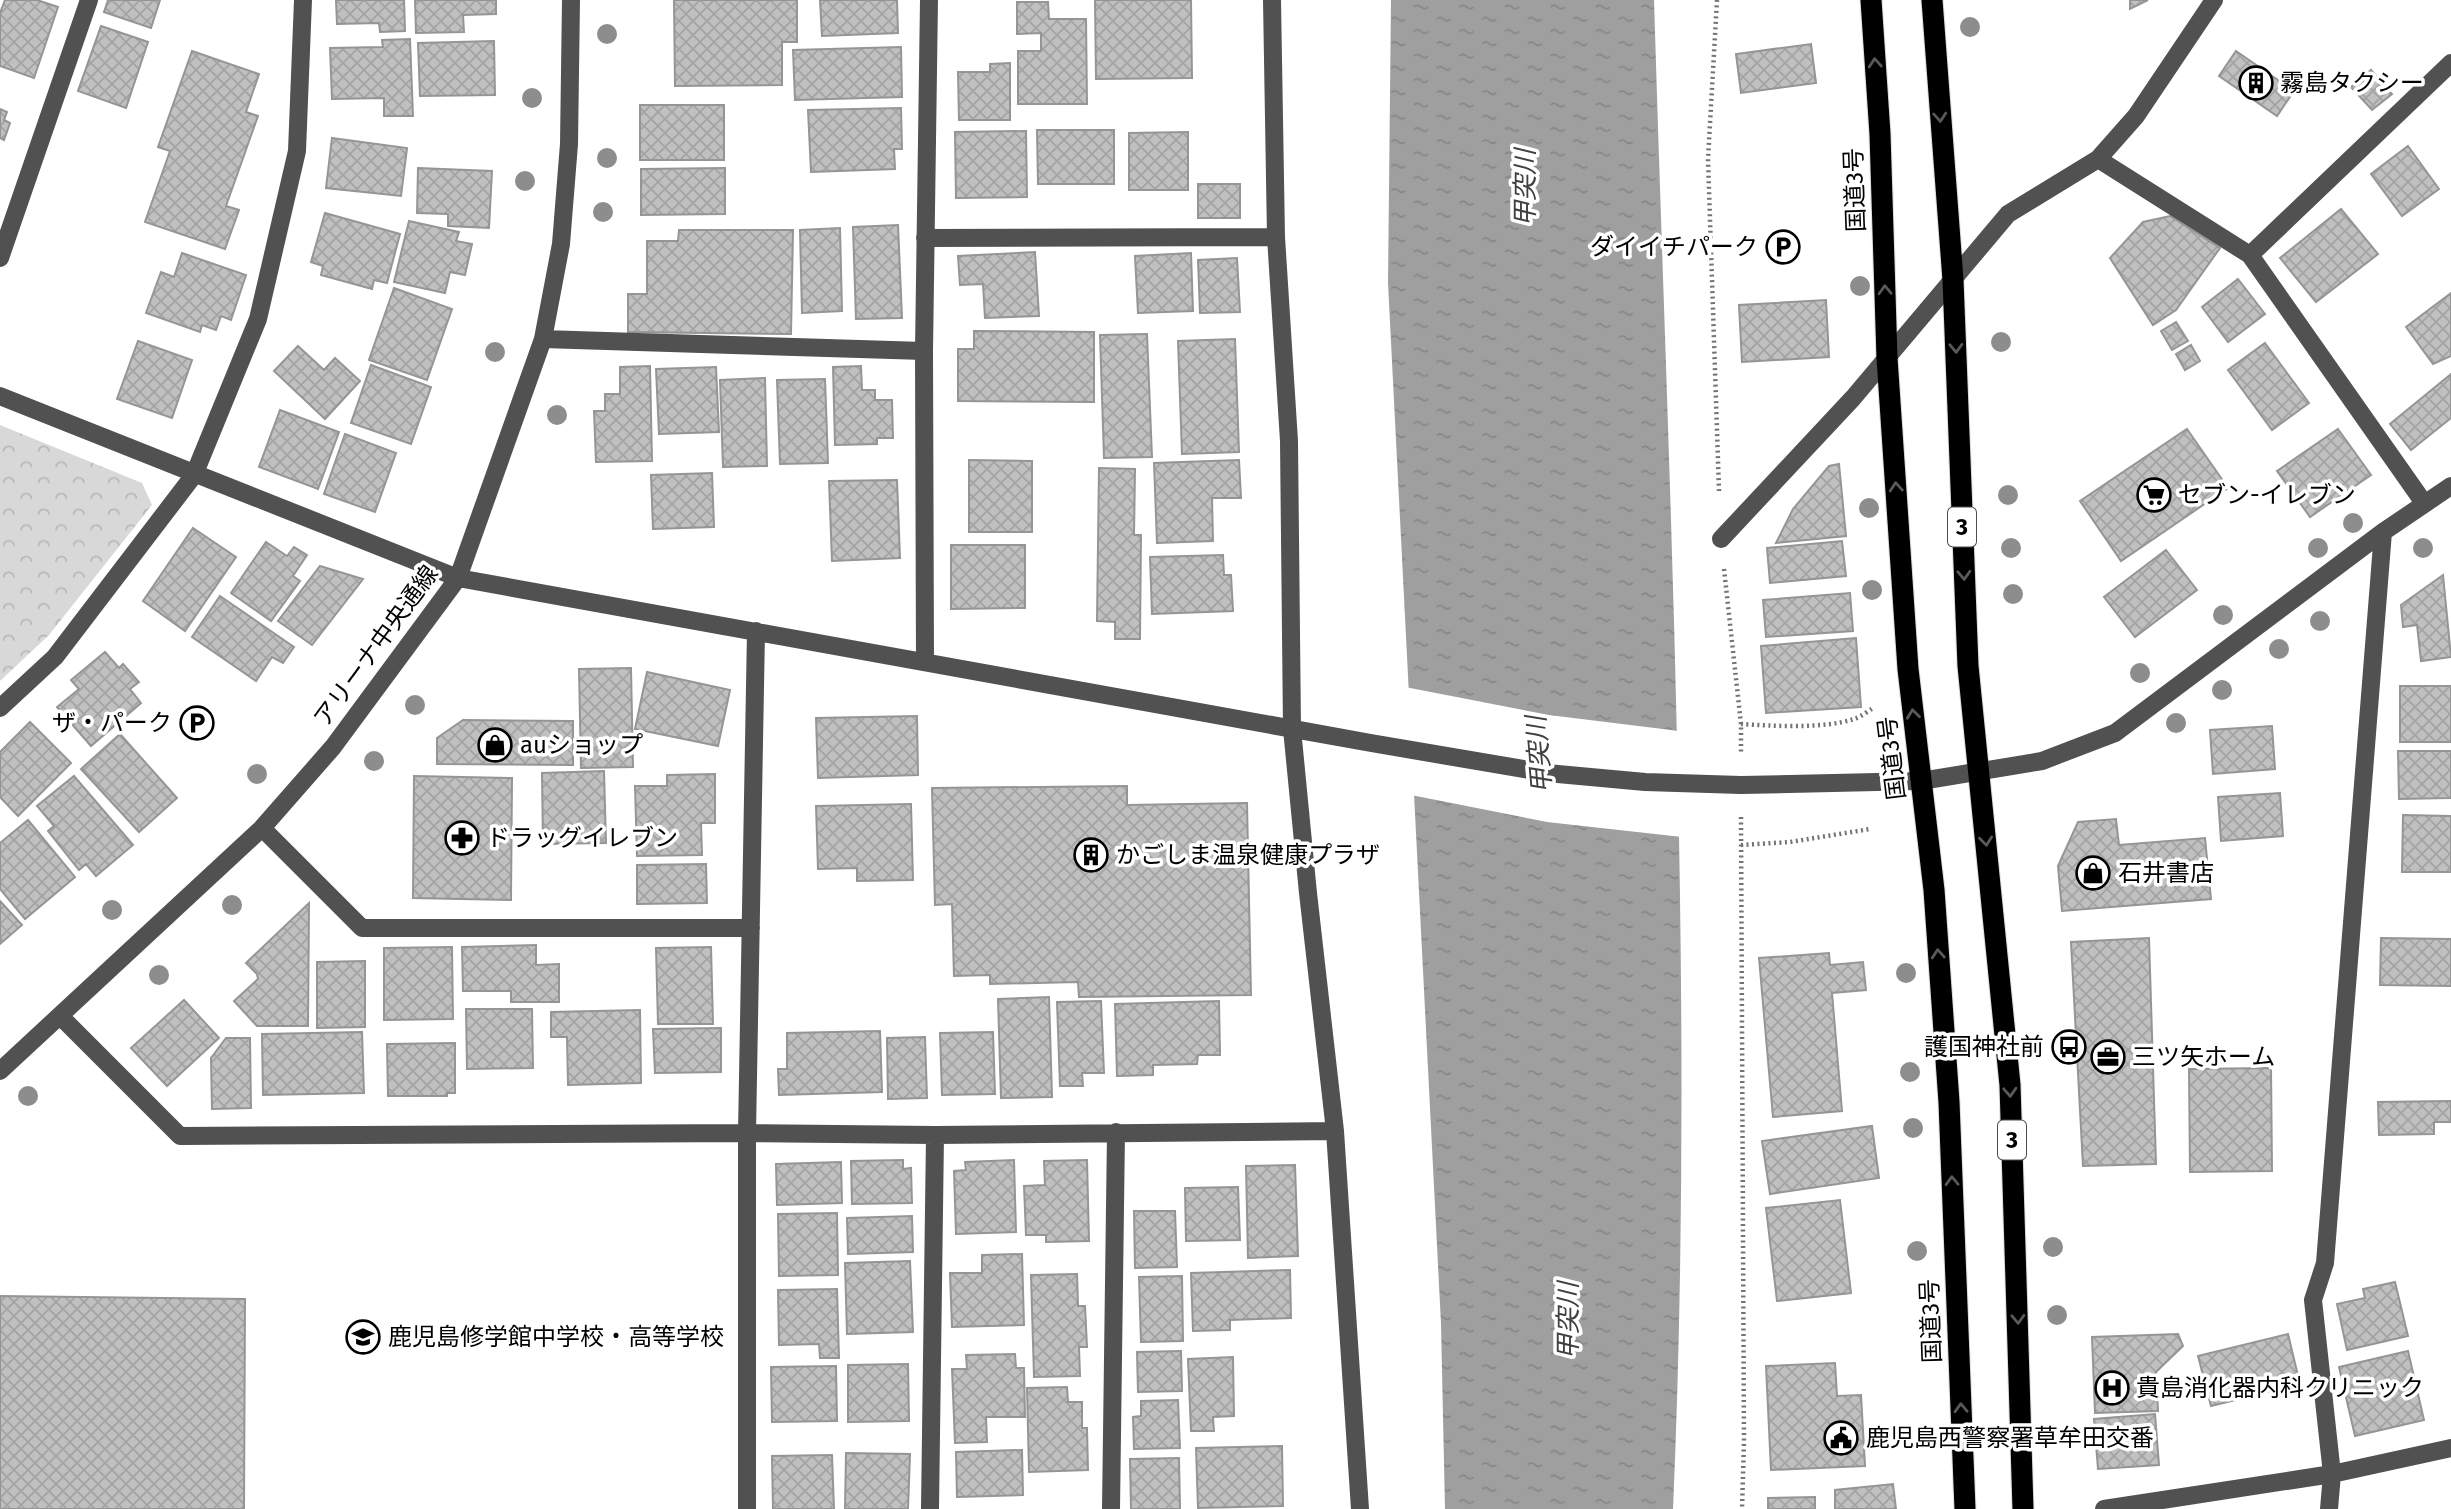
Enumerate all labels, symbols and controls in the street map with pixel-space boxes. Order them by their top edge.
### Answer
one-way arrow [1868,57,1883,68]
building icon: 霧島タクシー [2237,64,2275,102]
place label: 霧島タクシー [2280,69,2424,97]
one-way arrow [1932,112,1947,123]
water label: 甲突川 [1510,146,1541,227]
street label: 国道3号 [1840,148,1870,232]
parking icon: ダイイチパーク [1764,228,1802,266]
place label: ダイイチパーク [1590,233,1758,261]
one-way arrow [1877,284,1892,295]
one-way arrow [1948,343,1963,354]
supermarket icon: セブン-イレブン [2135,476,2173,514]
one-way arrow [1888,481,1903,492]
place label: セブン-イレブン [2178,481,2356,509]
road number: 3 [1948,508,1976,547]
street label: アリーナ中央通線 [308,560,444,732]
one-way arrow [1957,570,1972,581]
parking icon: ザ・パーク [178,704,216,742]
one-way arrow [1906,708,1921,719]
place label: ザ・パーク [52,709,172,737]
water label: 甲突川 [1520,712,1558,795]
street label: 国道3号 [1873,715,1911,801]
shop icon: auショップ [476,726,514,764]
place label: auショップ [520,731,643,759]
pharmacy icon: ドラッグイレブン [443,819,481,857]
place label: ドラッグイレブン [486,824,678,852]
one-way arrow [1978,835,1993,847]
building icon: かごしま温泉健康プラザ [1072,836,1110,874]
place label: かごしま温泉健康プラザ [1116,841,1380,869]
shop icon: 石井書店 [2074,854,2112,892]
place label: 石井書店 [2118,859,2214,887]
one-way arrow [1931,948,1946,959]
bus stop icon: 護国神社前 [2050,1028,2088,1066]
place label: 護国神社前 [1924,1033,2044,1061]
office icon: 三ツ矢ホーム [2089,1038,2127,1076]
place label: 三ツ矢ホーム [2132,1043,2275,1071]
one-way arrow [2003,1086,2018,1097]
road number: 3 [1998,1120,2026,1160]
one-way arrow [1945,1175,1960,1186]
water label: 甲突川 [1553,1279,1584,1360]
street label: 国道3号 [1916,1279,1946,1363]
one-way arrow [2010,1314,2025,1325]
school or university icon: 鹿児島修学館中学校・高等学校 [344,1318,382,1356]
place label: 鹿児島修学館中学校・高等学校 [388,1323,724,1351]
hospital icon: 貴島消化器内科クリニック [2093,1369,2131,1407]
place label: 貴島消化器内科クリニック [2136,1374,2424,1402]
one-way arrow [1953,1402,1968,1413]
public building icon: 鹿児島西警察署草牟田交番 [1822,1419,1860,1457]
place label: 鹿児島西警察署草牟田交番 [1866,1424,2154,1452]

